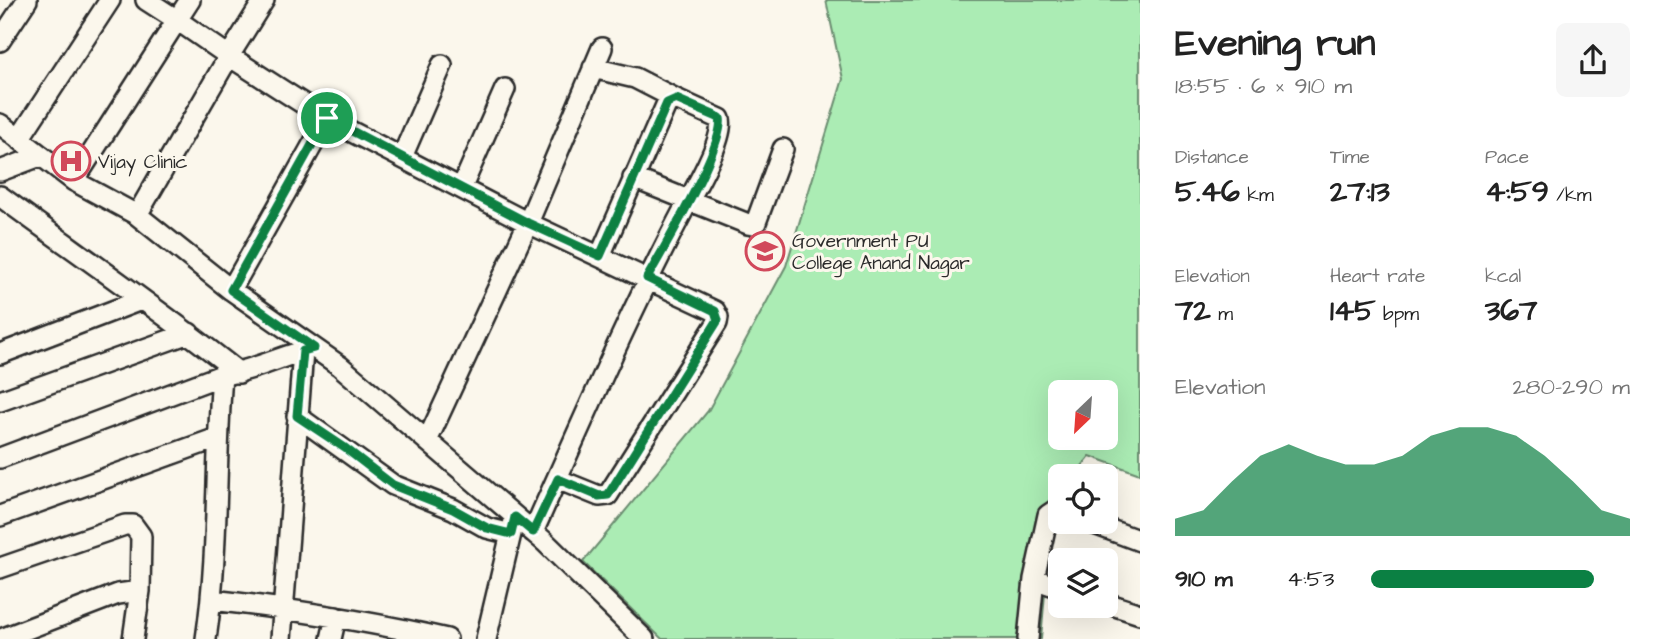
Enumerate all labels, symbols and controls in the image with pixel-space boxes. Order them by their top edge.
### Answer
text: Evening run [1175,18,1376,70]
button: share [1556,23,1630,97]
text: 18:55 · 6 × 910 m [1175,70,1352,102]
pin [297,88,357,148]
icon: arrive [308,99,346,137]
hospital icon: Vijay Clinic [50,140,92,182]
text: Distance [1175,144,1249,171]
text: Time [1330,144,1370,171]
text: Pace [1485,144,1529,171]
place label: Vijay Clinic [98,149,188,177]
text: 5.46 [1175,171,1240,213]
text: 27:13 [1330,171,1390,213]
text: 4:59 [1485,171,1549,213]
text: km [1240,182,1274,209]
text: /km [1549,182,1591,209]
place label: Government PU College Anand Nagar [792,228,970,278]
school or university icon: Government PU College Anand Nagar [744,230,786,272]
text: Elevation [1175,263,1250,290]
text: Heart rate [1330,263,1425,290]
text: kcal [1485,263,1521,290]
text: 72 [1175,290,1211,332]
text: 145 [1330,290,1376,332]
text: 367 [1485,290,1538,332]
text: m [1211,301,1233,328]
text: bpm [1376,301,1419,328]
text: Elevation [1175,371,1266,403]
text: 280–290 m [1512,371,1630,403]
north arrow [1048,380,1118,450]
map controls [1048,380,1118,618]
button: locate [1048,464,1118,534]
button: layers [1048,548,1118,618]
text: 910 m [1175,563,1233,595]
text: 4:53 [1287,563,1334,595]

